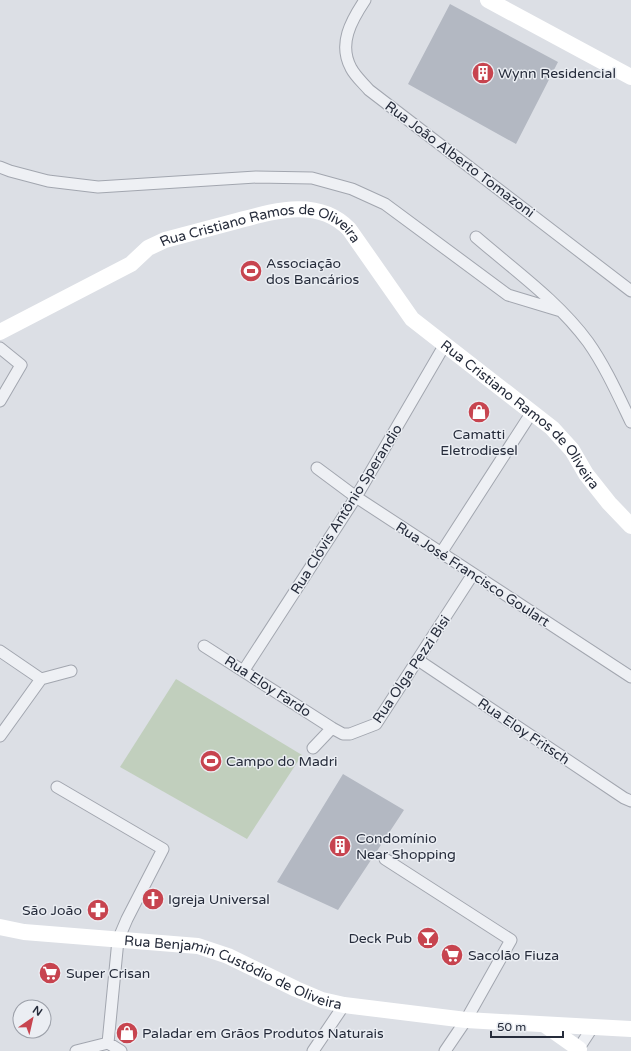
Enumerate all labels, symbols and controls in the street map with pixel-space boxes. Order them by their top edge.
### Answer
building icon: Wynn Residencial [470,60,496,86]
place label: Wynn Residencial [498,65,616,82]
street label: Rua João Alberto Tomazoni [382,98,538,221]
text: Rua Cristiano Ramos de Oliveira [157,201,364,250]
street label: Rua Cristiano Ramos de Oliveira [151,238,363,254]
place label: Associação dos Bancários [266,255,359,288]
sports icon: Associação dos Bancários [238,258,264,284]
street label: Rua Cristiano Ramos de Oliveira [437,337,603,493]
shop icon: Camatti Eletrodiesel [466,399,492,425]
street label: Rua Clóvis Antônio Sperandio [287,421,406,597]
place label: Camatti Eletrodiesel [440,426,518,459]
street label: Rua José Francisco Goulart [393,518,553,631]
street label: Rua Olga Pezzi Bisi [369,612,454,726]
street label: Rua Eloy Fardo [221,652,314,721]
street label: Rua Eloy Fritsch [475,694,573,768]
sports icon: Campo do Madri [198,748,224,774]
place label: Campo do Madri [226,753,338,770]
place label: Condomínio Near Shopping [356,830,456,863]
building icon: Condomínio Near Shopping [327,833,353,859]
church icon: Igreja Universal [140,886,166,912]
place label: Igreja Universal [168,891,270,908]
pharmacy icon: São João [85,897,111,923]
place label: São João [22,902,82,919]
bar icon: Deck Pub [415,925,441,951]
place label: Deck Pub [348,930,412,947]
street label: Rua Benjamin Custódio de Oliveira [124,932,344,1013]
supermarket icon: Sacolão Fiuza [439,942,465,968]
place label: Sacolão Fiuza [468,947,559,964]
supermarket icon: Super Crisan [37,960,63,986]
place label: Super Crisan [66,965,150,982]
north arrow [12,999,52,1039]
text: N [30,1003,45,1019]
scale bar [491,1013,563,1039]
shop icon: Paladar em Grãos Produtos Naturais [114,1020,140,1046]
text: 50 m [497,1020,526,1034]
place label: Paladar em Grãos Produtos Naturais [142,1025,384,1042]

